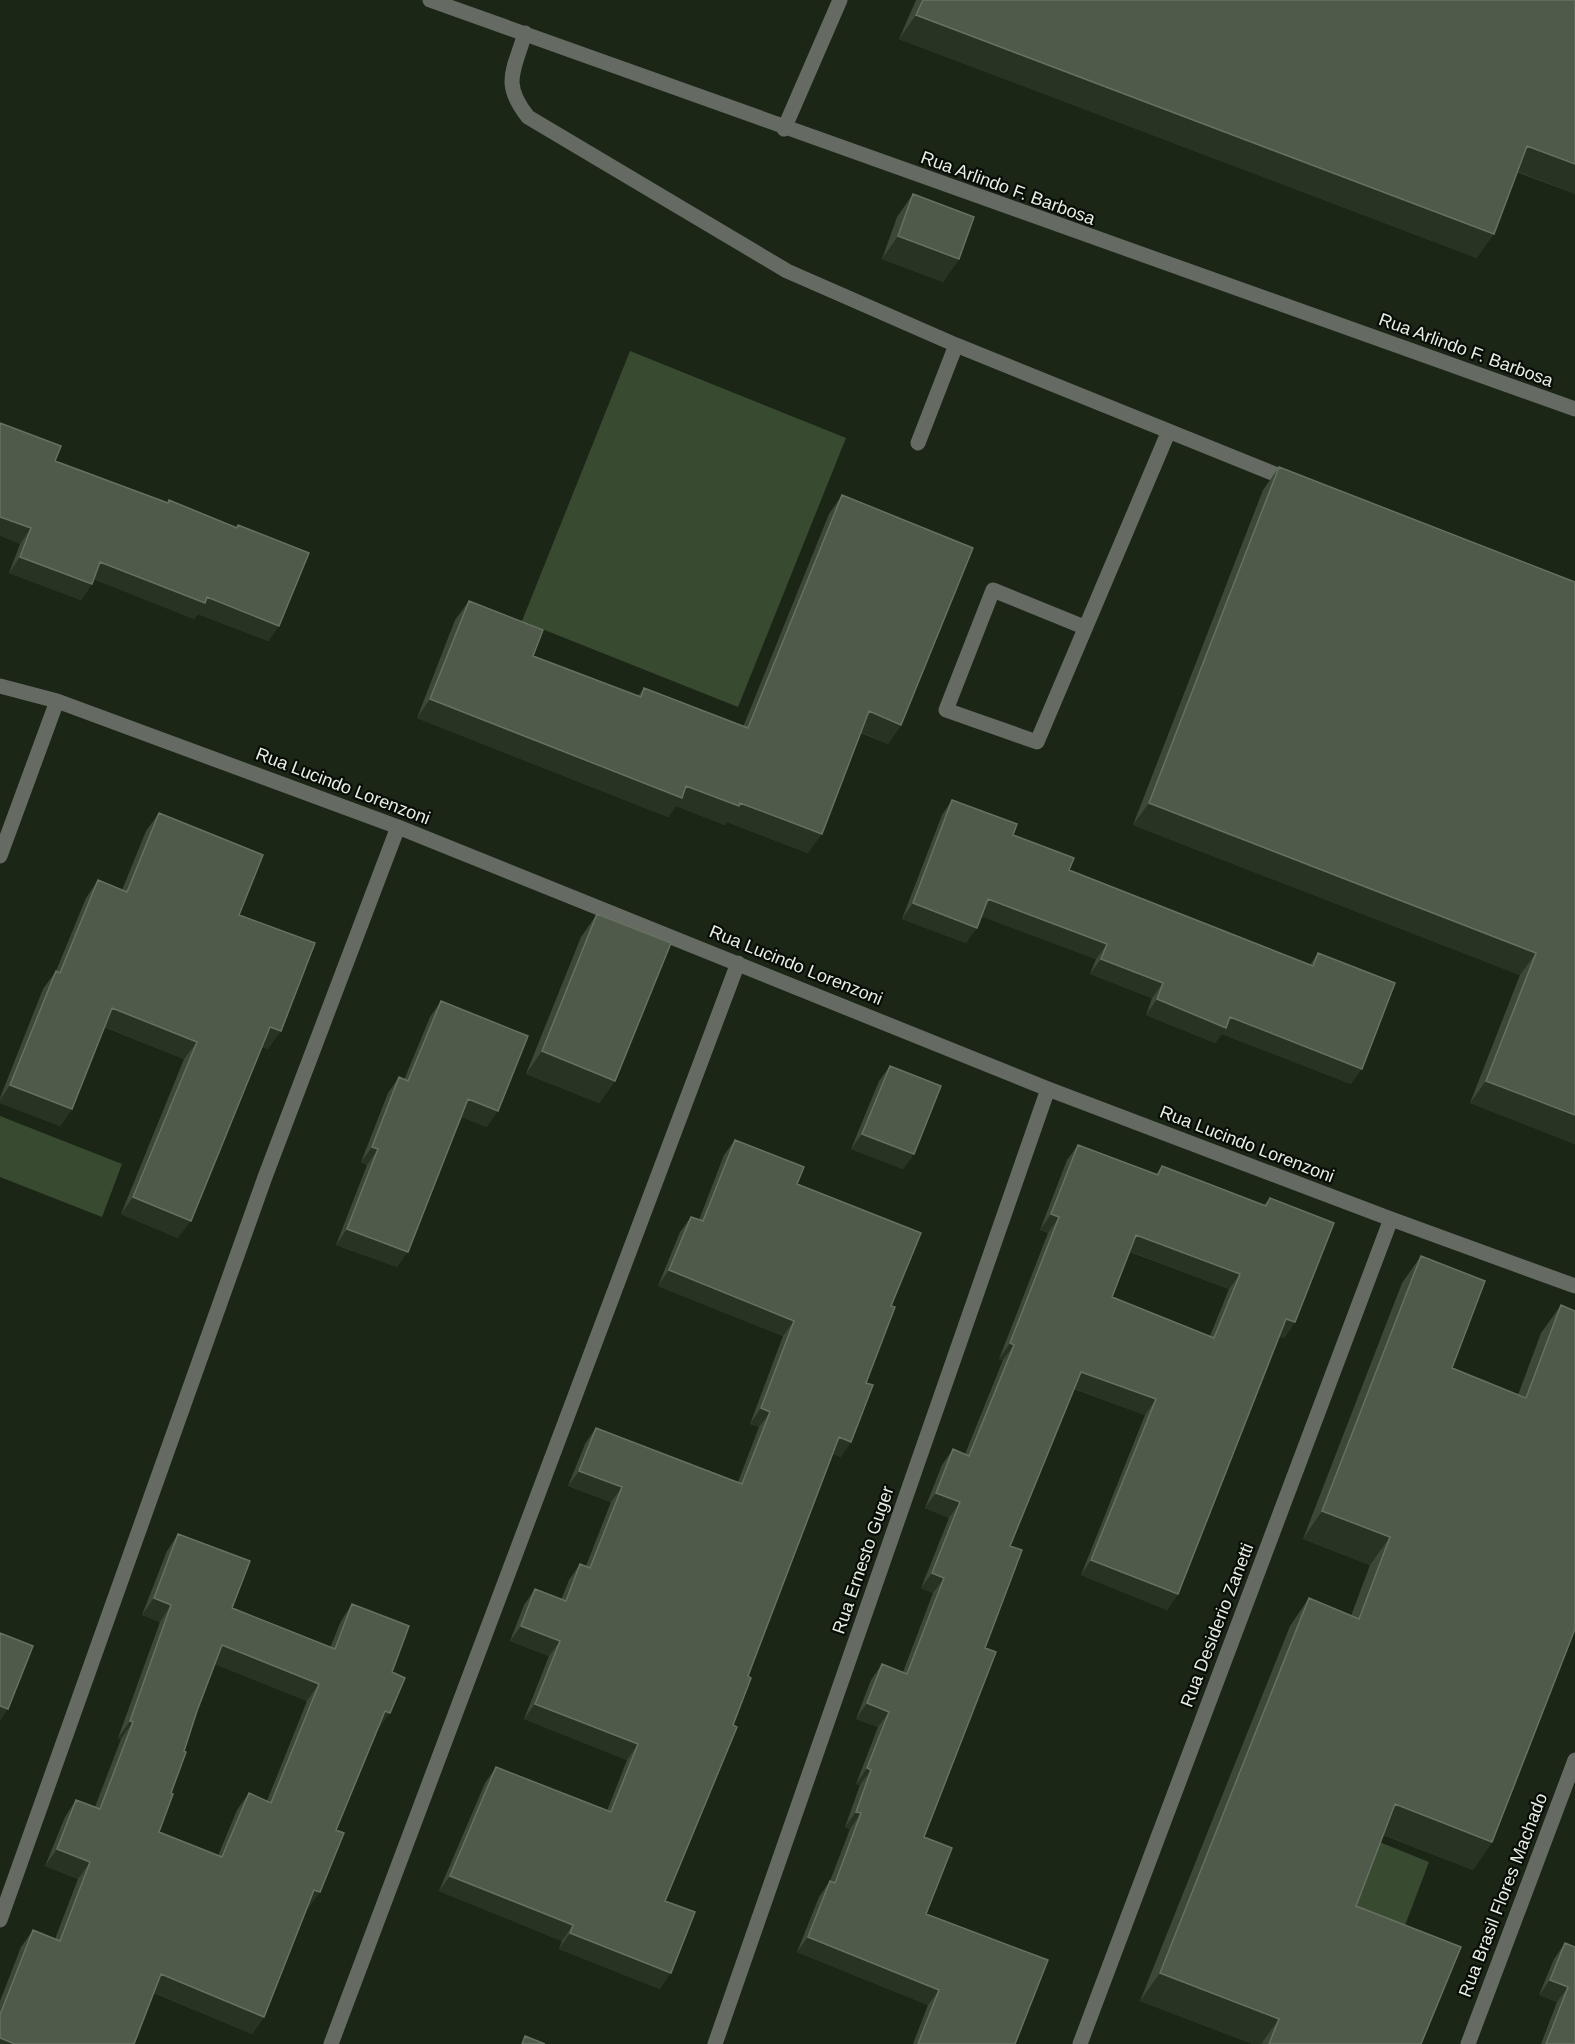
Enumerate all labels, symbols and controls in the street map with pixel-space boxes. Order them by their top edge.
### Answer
street label: Rua Arlindo F. Barbosa [918,147,1099,229]
street label: Rua Arlindo F. Barbosa [1376,309,1557,391]
street label: Rua Lucindo Lorenzoni [253,743,433,829]
street label: Rua Lucindo Lorenzoni [706,921,886,1009]
street label: Rua Lucindo Lorenzoni [1157,1101,1337,1187]
street label: Rua Ernesto Guger [828,1483,898,1637]
street label: Rua Desiderio Zanetti [1176,1540,1258,1710]
street label: Rua Brasil Flores Machado [1455,1790,1551,2000]

